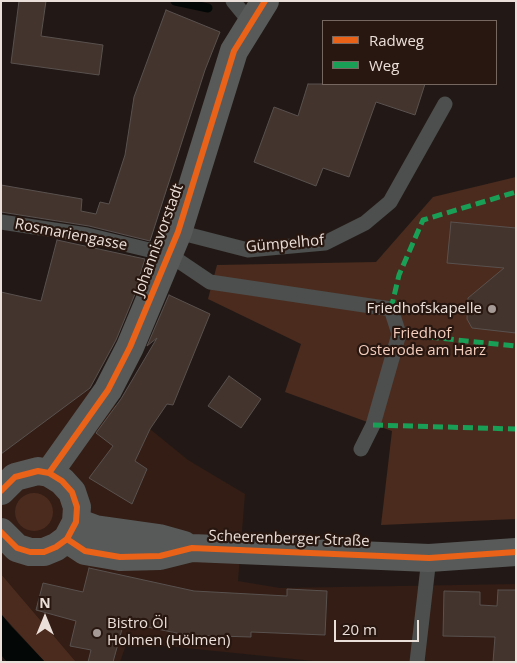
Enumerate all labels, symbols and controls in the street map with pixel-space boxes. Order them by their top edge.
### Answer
legend [322,20,497,85]
text: Radweg [369,30,424,50]
text: Weg [369,55,399,75]
street label: Johannisvorstadt [130,182,188,298]
street label: Rosmariengasse [13,215,129,255]
street label: Gümpelhof [245,232,325,256]
place label: Friedhofskapelle [367,300,482,318]
marker: Friedhofskapelle [486,303,498,315]
park label: Friedhof Osterode am Harz [358,325,486,360]
street label: Scheerenberger Straße [208,527,370,551]
north arrow [20,593,70,643]
text: N [39,593,51,612]
scale bar [337,610,422,642]
place label: Bistro Öl Holmen (Hölmen) [107,615,231,650]
text: 20 m [342,619,377,639]
marker: Bistro Öl Holmen (Hölmen) [91,627,103,639]

